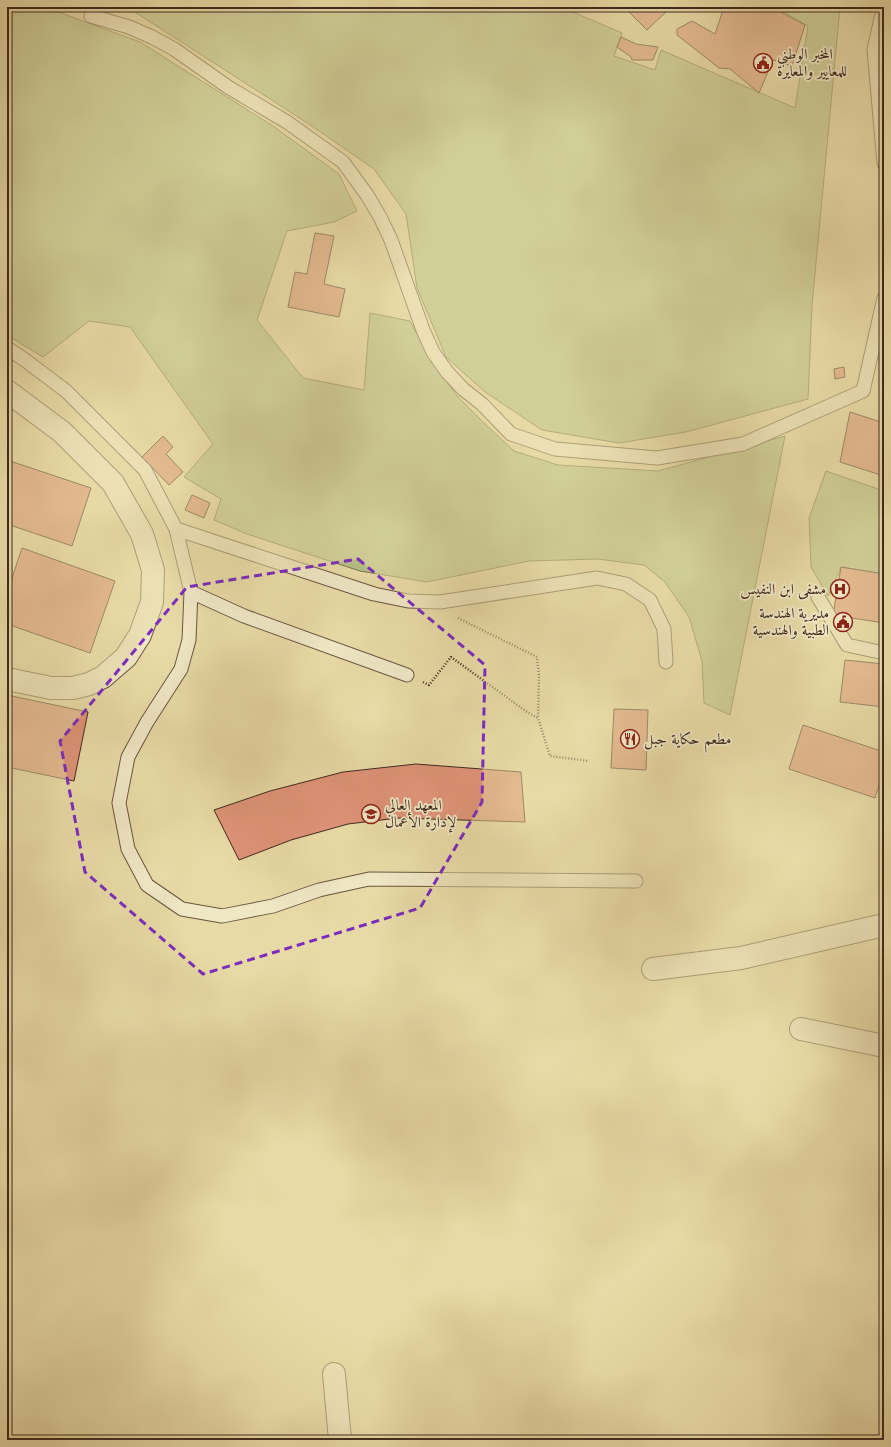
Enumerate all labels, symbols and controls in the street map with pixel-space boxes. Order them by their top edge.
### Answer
place label: المخبر الوطني للمعايير والمعايرة [777,47,847,80]
public building icon: المخبر الوطني للمعايير والمعايرة [752,52,774,74]
hospital icon: مشفى ابن النفيس [829,578,851,600]
place label: مشفى ابن النفيس [740,583,826,600]
place label: مديرية الهندسة الطبية والهندسية [753,607,829,639]
public building icon: مديرية الهندسة الطبية والهندسية [832,611,854,633]
restaurant icon: مطعم حكاية جبل [619,728,641,750]
place label: مطعم حكاية جبل [644,731,731,753]
place label: المعهد العالي لإدارة الأعمال [385,799,456,833]
school or university icon: المعهد العالي لإدارة الأعمال [360,803,382,825]

